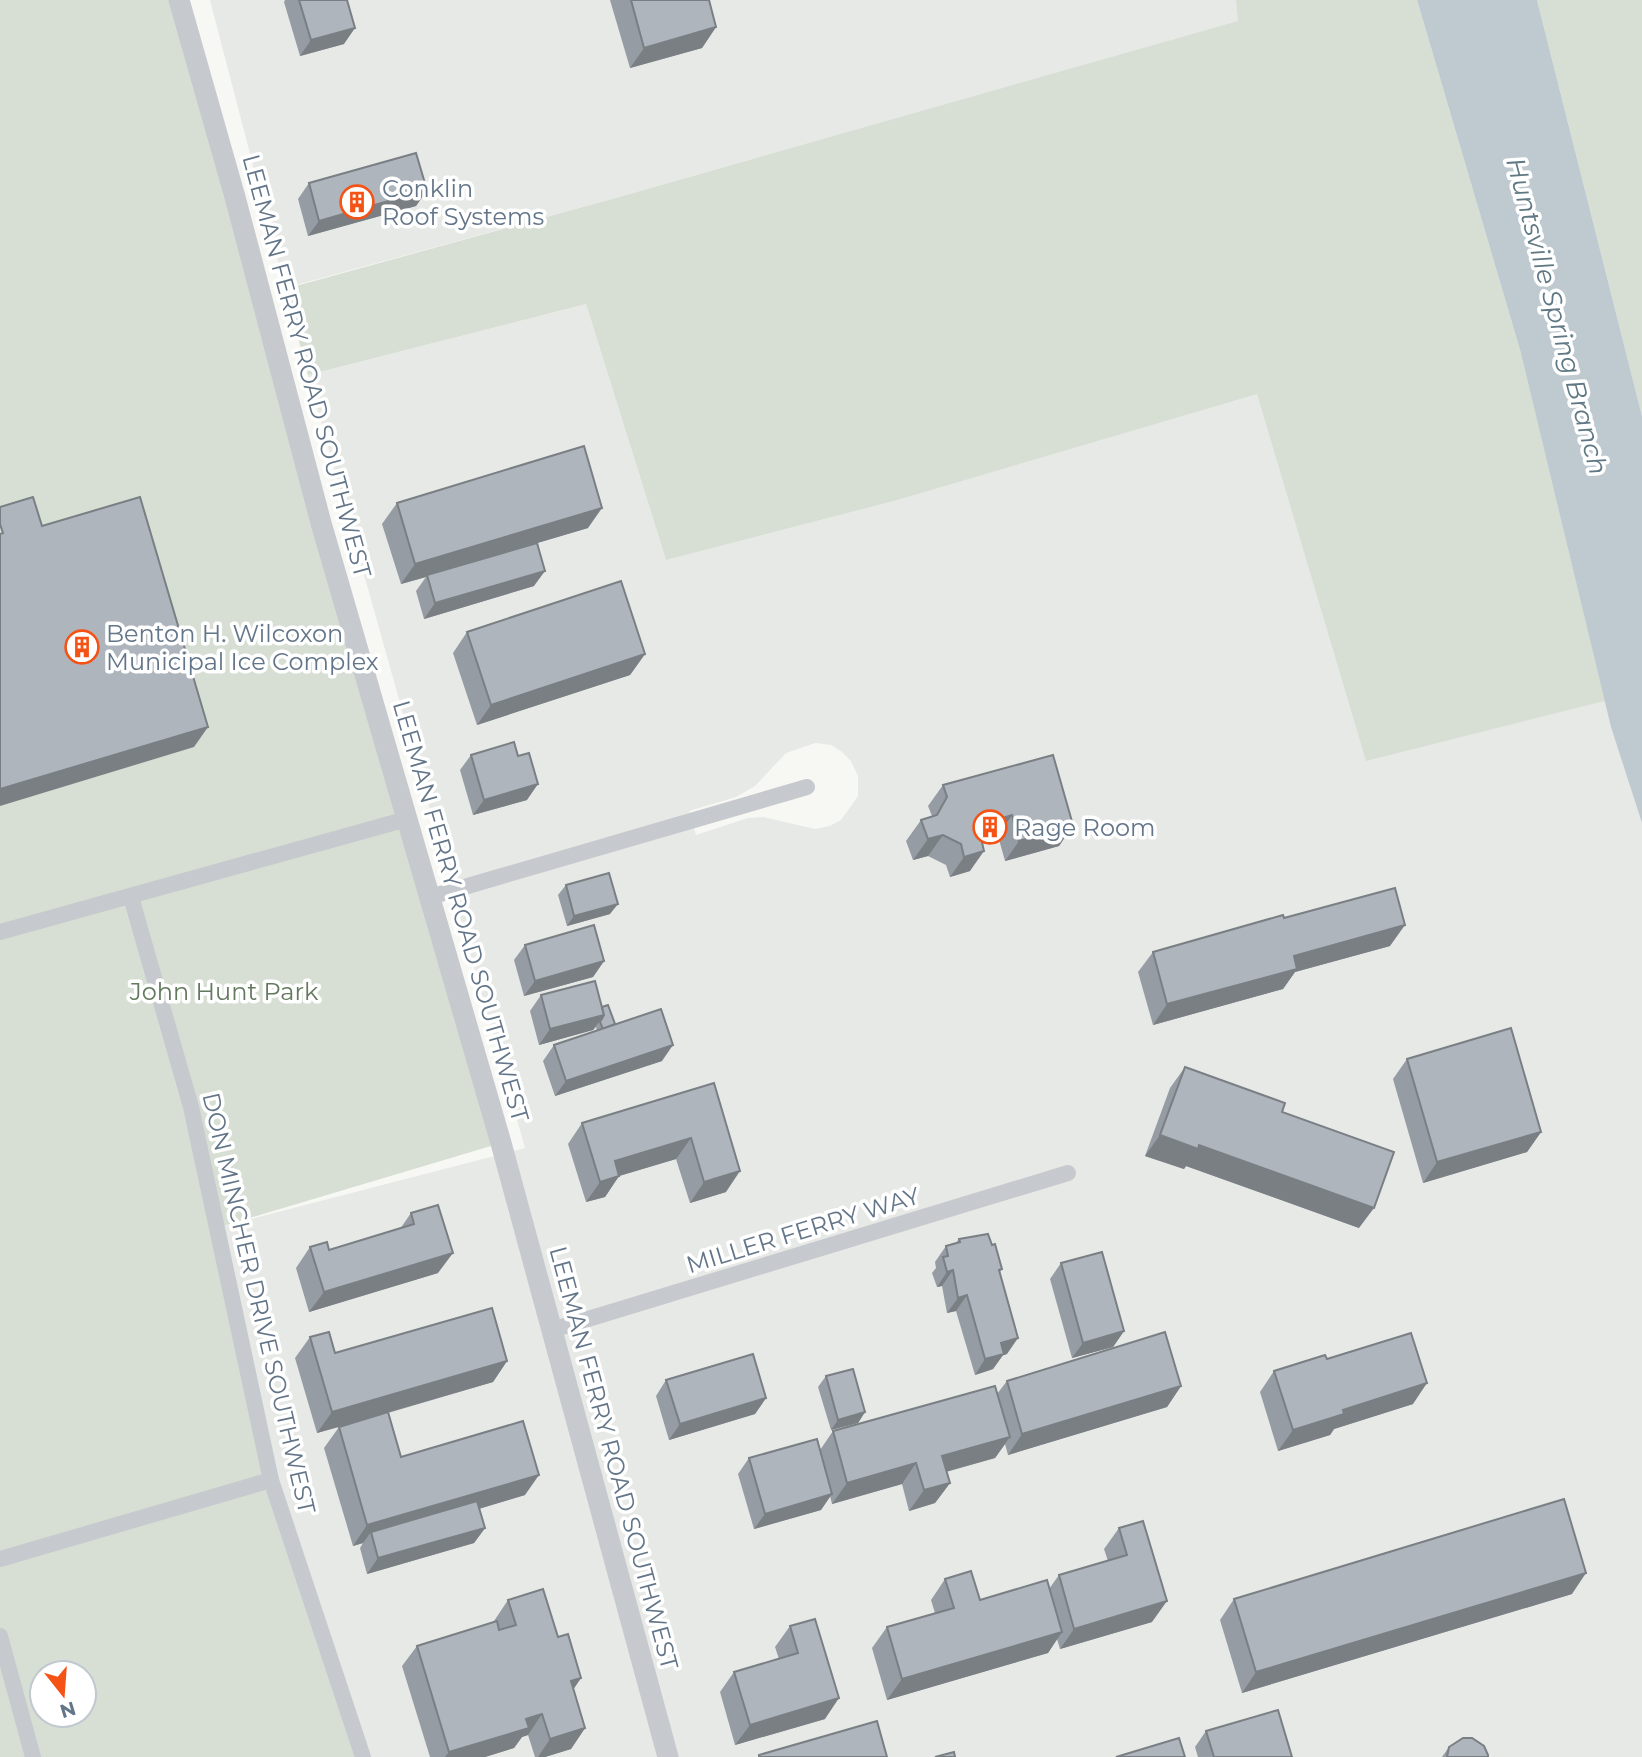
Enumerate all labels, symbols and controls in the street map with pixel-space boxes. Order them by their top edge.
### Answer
street label: LEEMAN FERRY ROAD SOUTHWEST [236,151,378,581]
water label: Huntsville Spring Branch [1499,154,1615,478]
place label: Conklin Roof Systems [382,174,544,231]
building icon: Conklin Roof Systems [338,183,376,221]
place label: Benton H. Wilcoxon Municipal Ice Complex [106,619,379,676]
building icon: Benton H. Wilcoxon Municipal Ice Complex [63,628,101,666]
street label: LEEMAN FERRY ROAD SOUTHWEST [387,697,535,1125]
building icon: Rage Room [971,808,1009,846]
place label: Rage Room [1014,813,1156,842]
park label: John Hunt Park [129,977,319,1006]
street label: DON MINCHER DRIVE SOUTHWEST [196,1089,322,1517]
street label: MILLER FERRY WAY [683,1180,924,1279]
street label: LEEMAN FERRY ROAD SOUTHWEST [543,1243,685,1673]
north arrow [28,1659,98,1729]
text: N [57,1697,79,1723]

